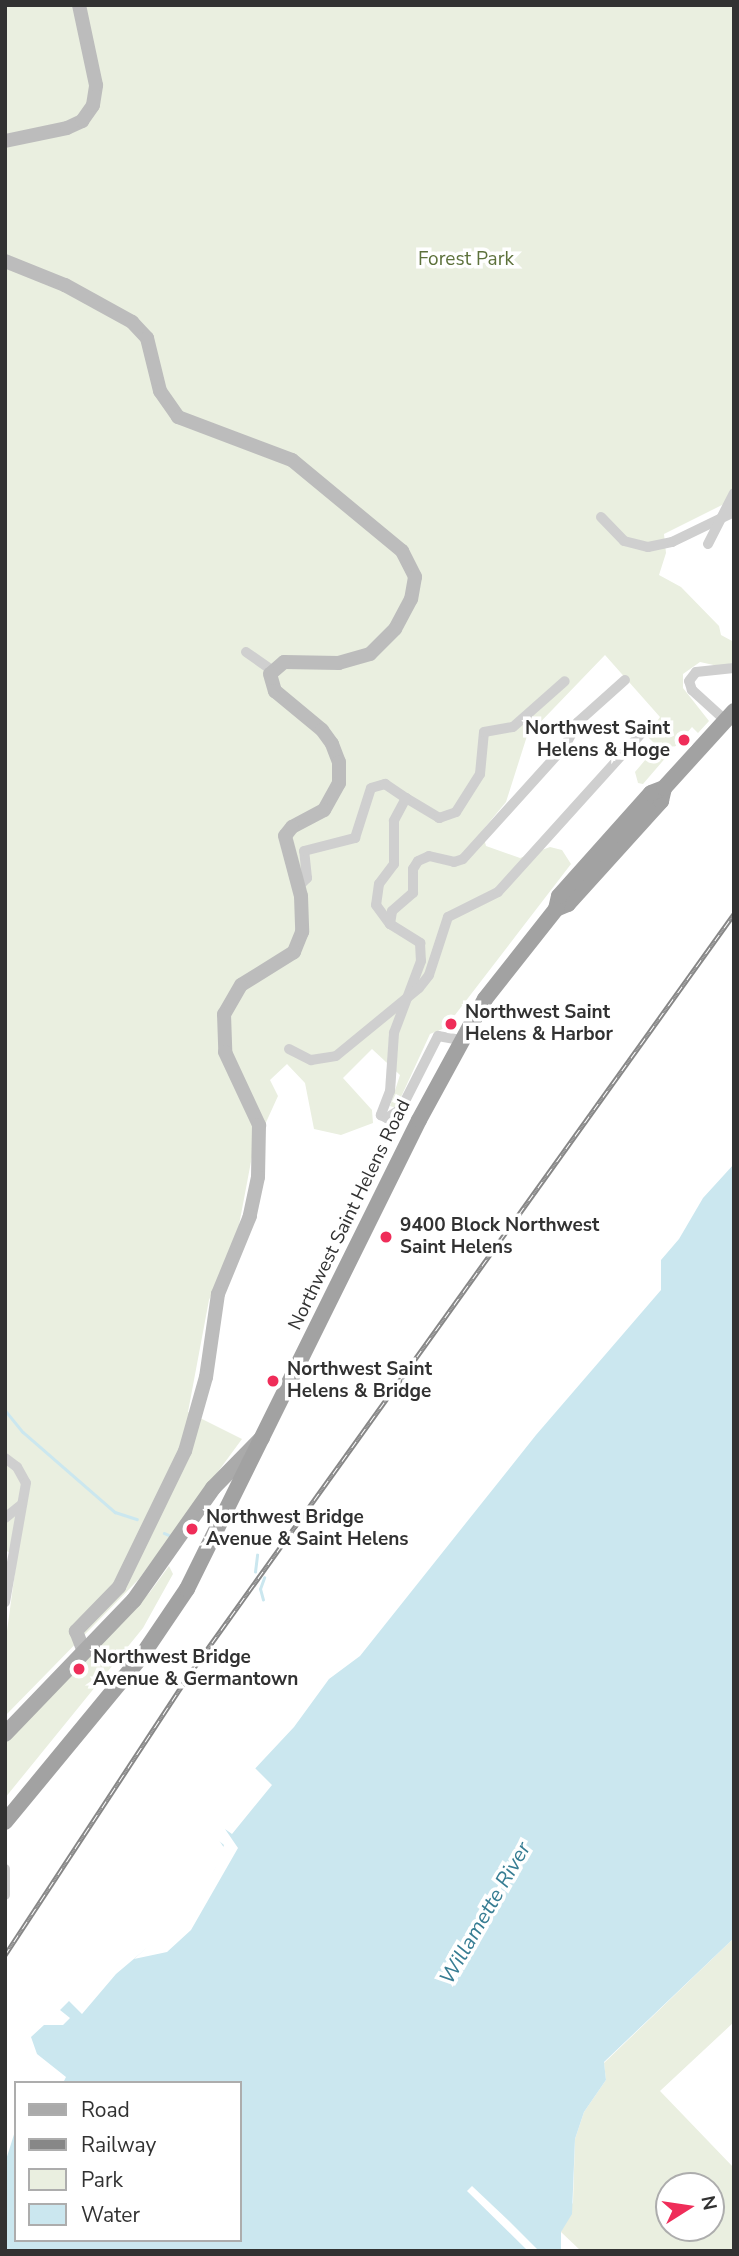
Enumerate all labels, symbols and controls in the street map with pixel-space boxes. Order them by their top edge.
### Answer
park label: Forest Park [418,249,514,271]
place label: Northwest Saint Helens & Hoge [525,718,670,762]
marker: Northwest Saint Helens & Hoge [676,732,692,748]
place label: Northwest Saint Helens & Harbor [465,1002,613,1046]
marker: Northwest Saint Helens & Harbor [443,1016,459,1032]
street label: Northwest Saint Helens Road [284,1096,416,1334]
place label: 9400 Block Northwest Saint Helens [400,1215,599,1259]
marker: 9400 Block Northwest Saint Helens [378,1229,394,1245]
place label: Northwest Saint Helens & Bridge [287,1359,432,1403]
marker: Northwest Saint Helens & Bridge [265,1373,281,1389]
place label: Northwest Bridge Avenue & Saint Helens [206,1507,409,1551]
marker: Northwest Bridge Avenue & Saint Helens [184,1521,200,1537]
place label: Northwest Bridge Avenue & Germantown [93,1647,298,1691]
marker: Northwest Bridge Avenue & Germantown [71,1661,87,1677]
water label: Willamette River [434,1837,536,1989]
legend [14,2081,242,2242]
text: Road [81,2096,130,2124]
text: Railway [81,2131,156,2159]
text: Park [81,2166,123,2194]
north arrow [655,2172,725,2242]
text: N [694,2193,723,2213]
text: Water [81,2201,140,2229]

